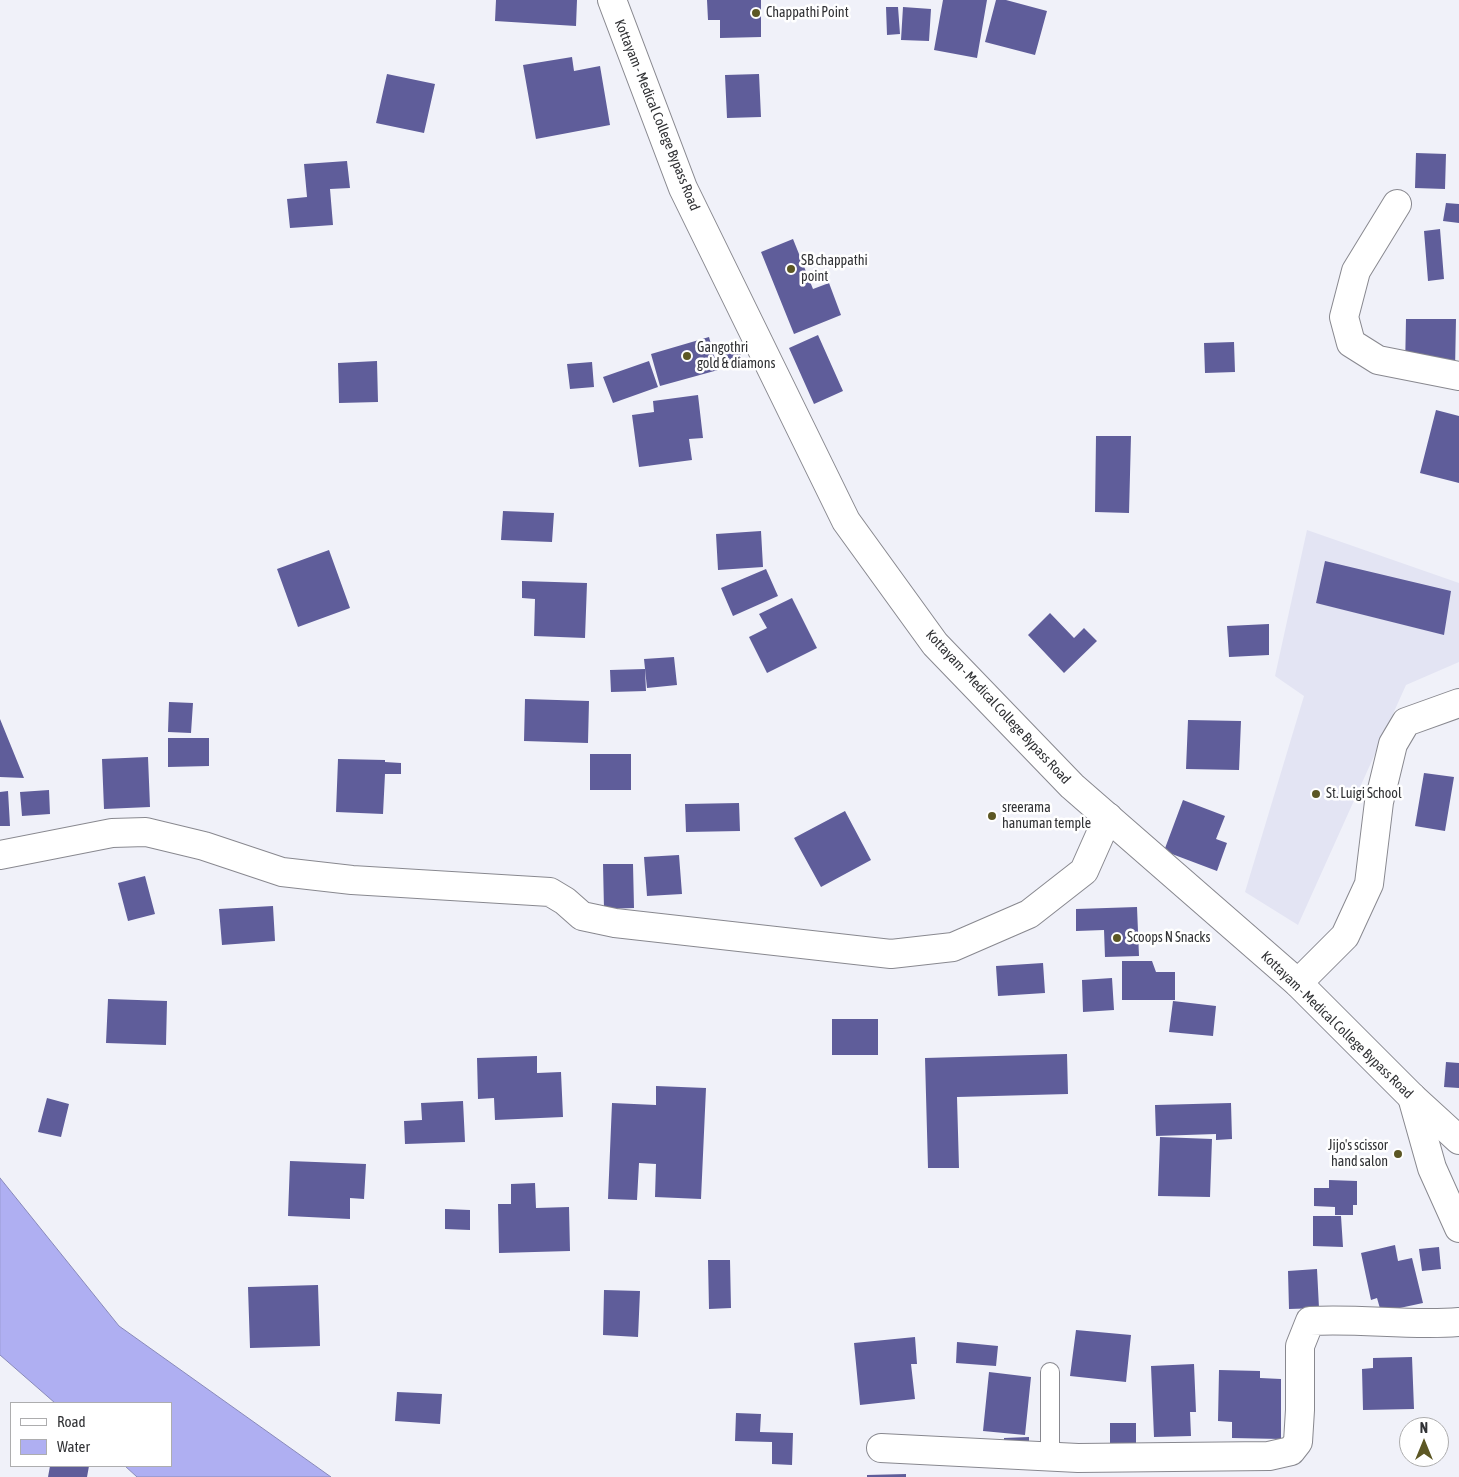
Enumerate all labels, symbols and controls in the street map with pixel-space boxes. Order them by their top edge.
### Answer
place label: Chappathi Point [766,5,849,21]
marker: Chappathi Point [750,7,762,19]
street label: Kottayam - Medical College Bypass Road [611,17,703,213]
place label: SB chappathi point [801,253,868,286]
marker: SB chappathi point [785,263,797,275]
place label: Gangothri gold & diamons [697,340,775,372]
marker: Gangothri gold & diamons [681,350,693,362]
street label: Kottayam - Medical College Bypass Road [922,626,1074,788]
place label: St. Luigi School [1326,786,1402,802]
marker: St. Luigi School [1310,788,1322,800]
place label: sreerama hanuman temple [1002,800,1091,832]
marker: sreerama hanuman temple [986,810,998,822]
place label: Scoops N Snacks [1127,930,1210,946]
marker: Scoops N Snacks [1111,932,1123,944]
street label: Kottayam - Medical College Bypass Road [1258,948,1416,1102]
place label: Jijo's scissor hand salon [1328,1138,1388,1170]
marker: Jijo's scissor hand salon [1392,1148,1404,1160]
legend [10,1402,172,1467]
text: Road [57,1413,86,1430]
north arrow [1399,1417,1449,1467]
text: N [1420,1420,1428,1436]
text: Water [57,1438,90,1455]

